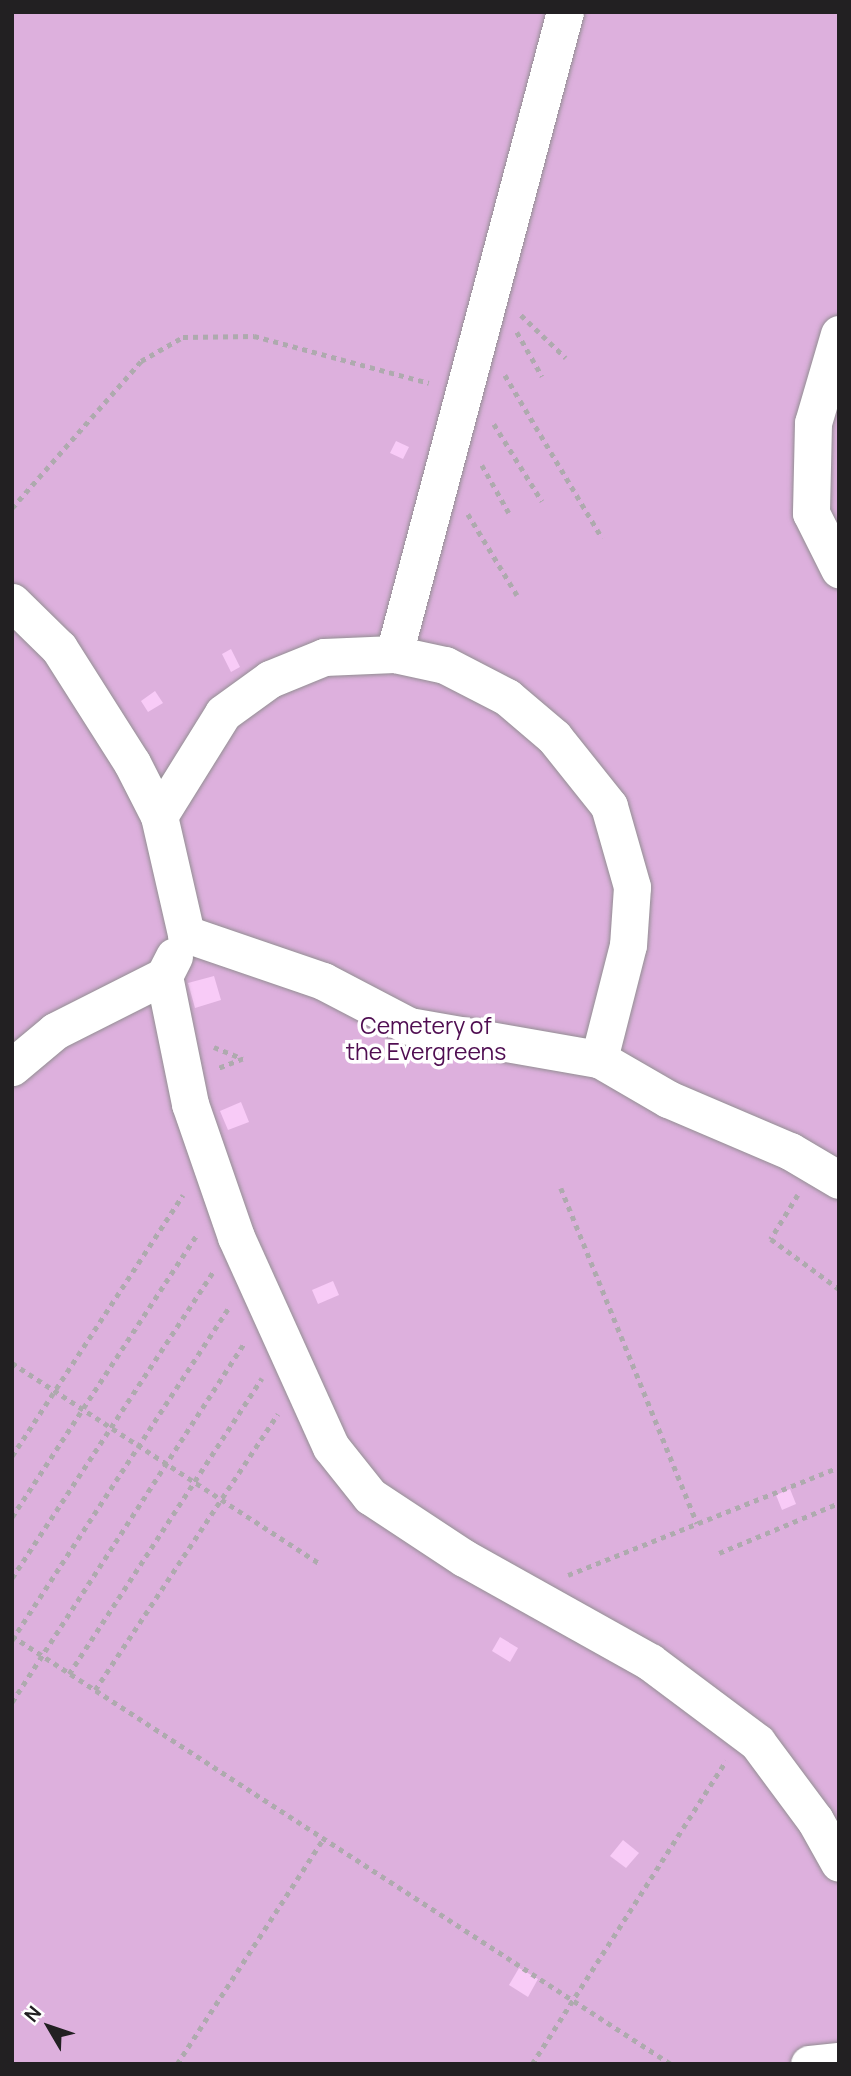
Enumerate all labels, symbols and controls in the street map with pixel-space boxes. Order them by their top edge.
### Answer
park label: Cemetery of the Evergreens [346,1011,506,1065]
north arrow [14,1992,84,2062]
text: N [18,2000,47,2027]

